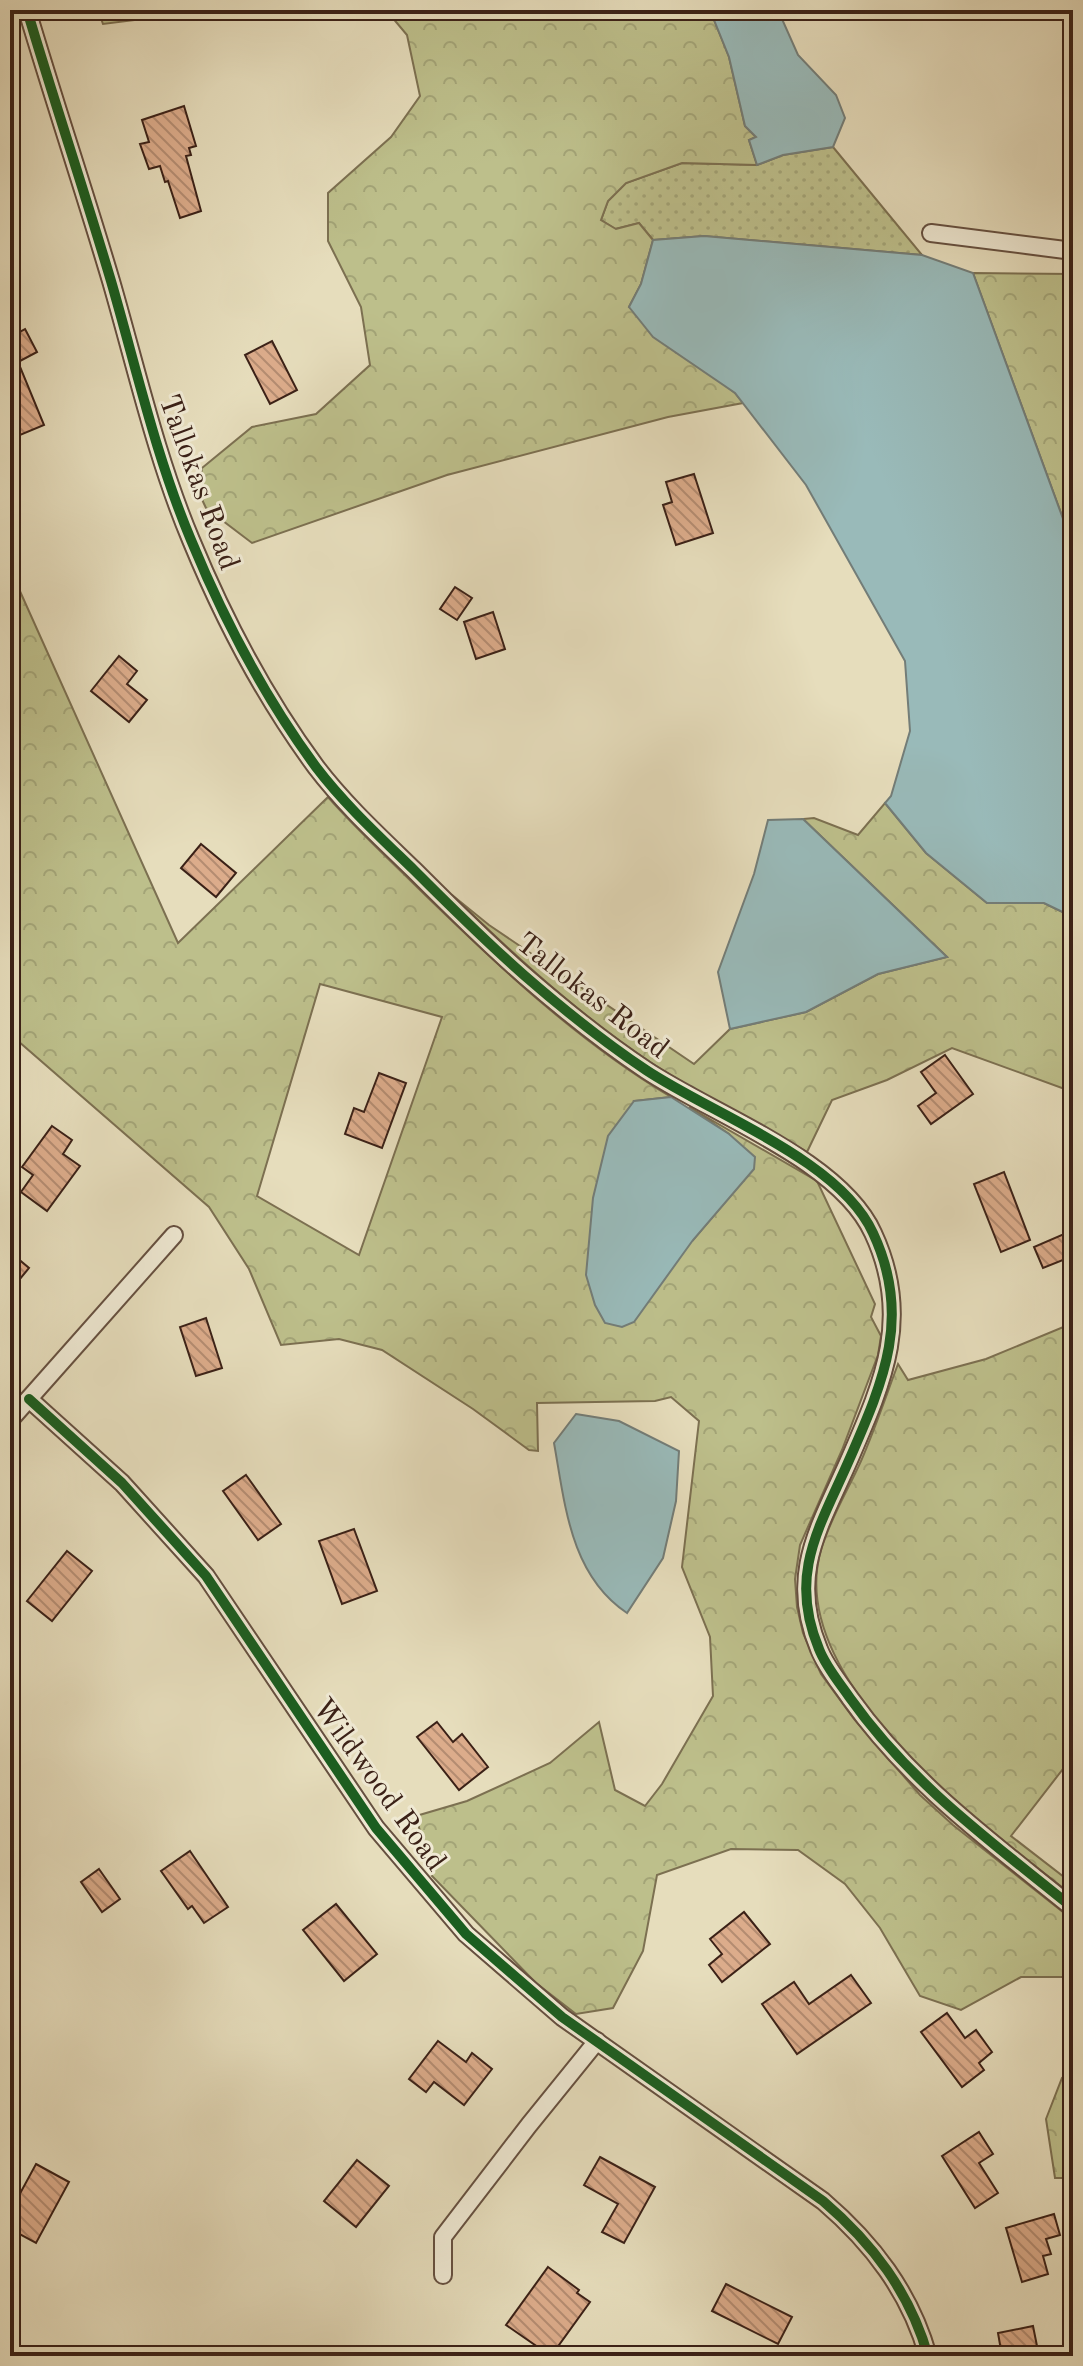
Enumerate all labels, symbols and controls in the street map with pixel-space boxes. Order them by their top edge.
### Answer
street label: Tallokas Road [152,391,244,574]
street label: Tallokas Road [510,928,674,1065]
street label: Wildwood Road [306,1693,451,1877]

